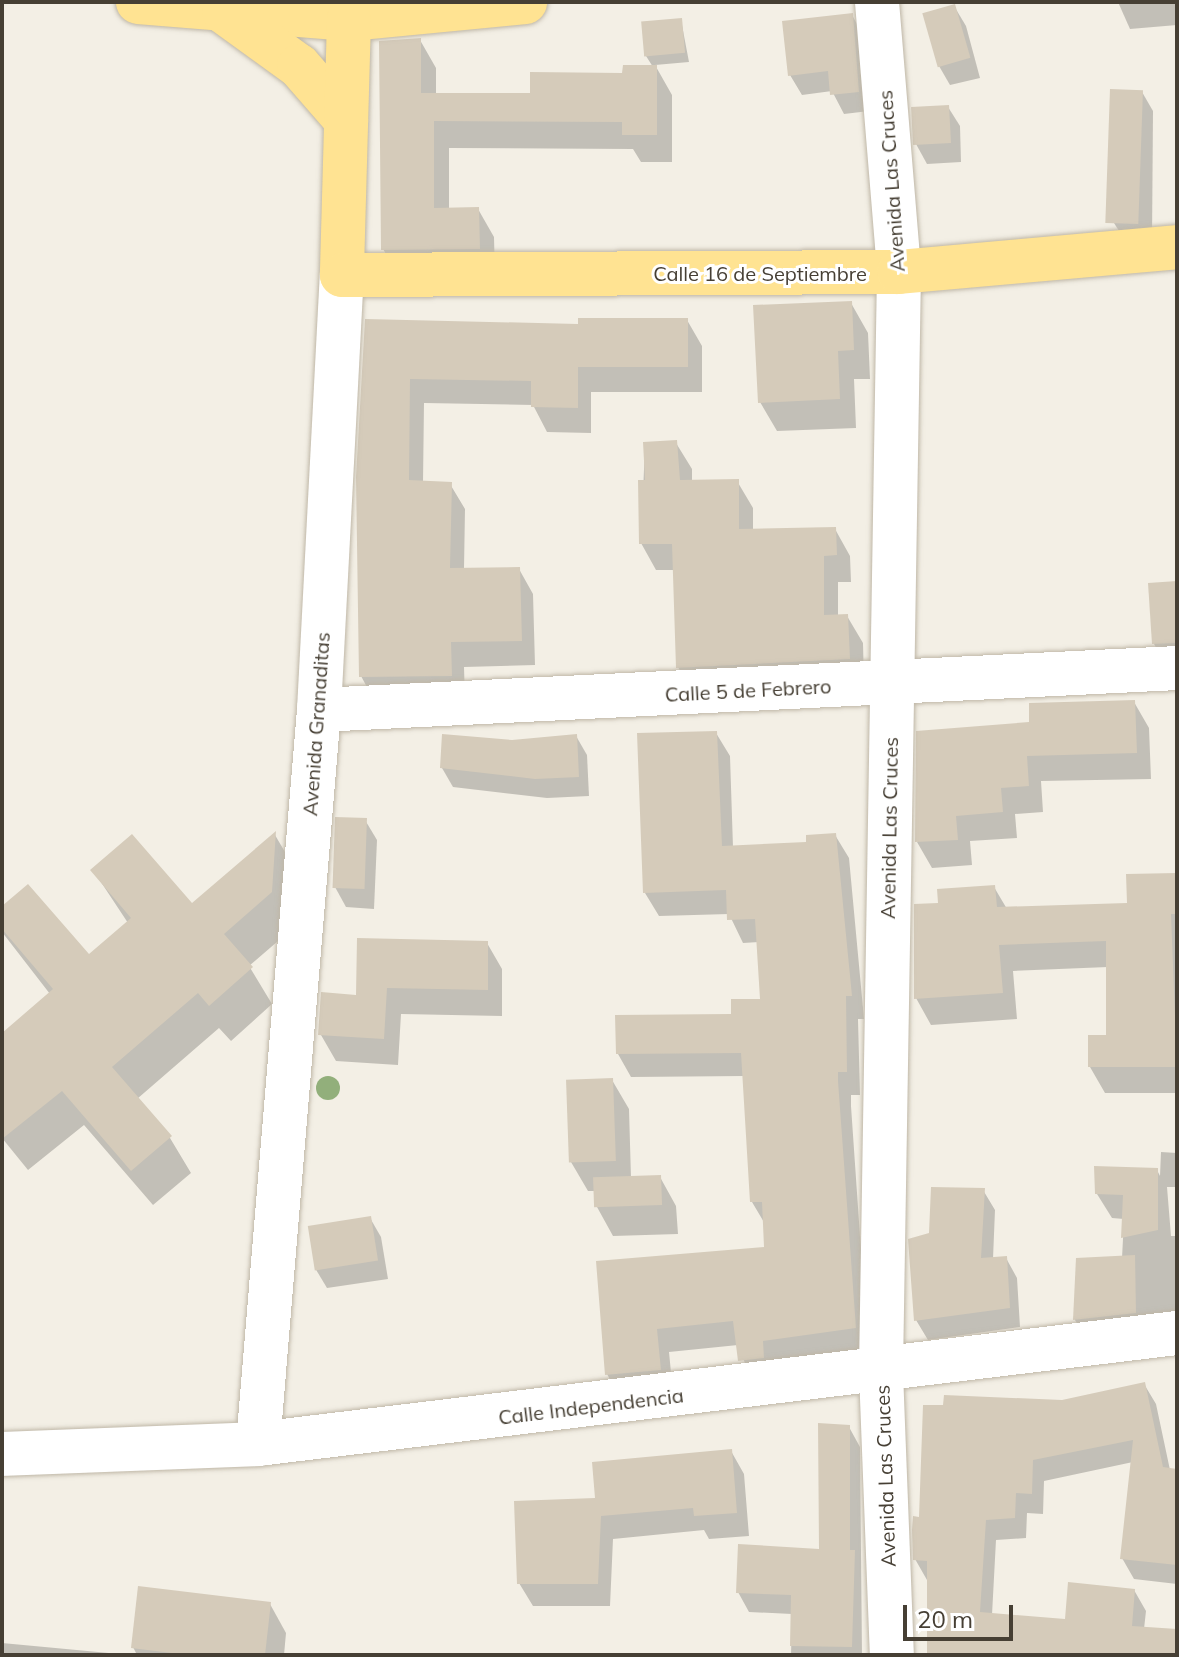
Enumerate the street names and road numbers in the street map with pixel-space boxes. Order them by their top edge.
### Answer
street label: Avenida Las Cruces [873,89,909,273]
street label: Calle 16 de Septiembre [653,261,867,285]
street label: Avenida Granaditas [298,631,334,817]
street label: Calle 5 de Febrero [664,674,832,706]
street label: Avenida Las Cruces [875,737,903,919]
street label: Calle Independencia [497,1383,685,1429]
street label: Avenida Las Cruces [870,1385,900,1567]

